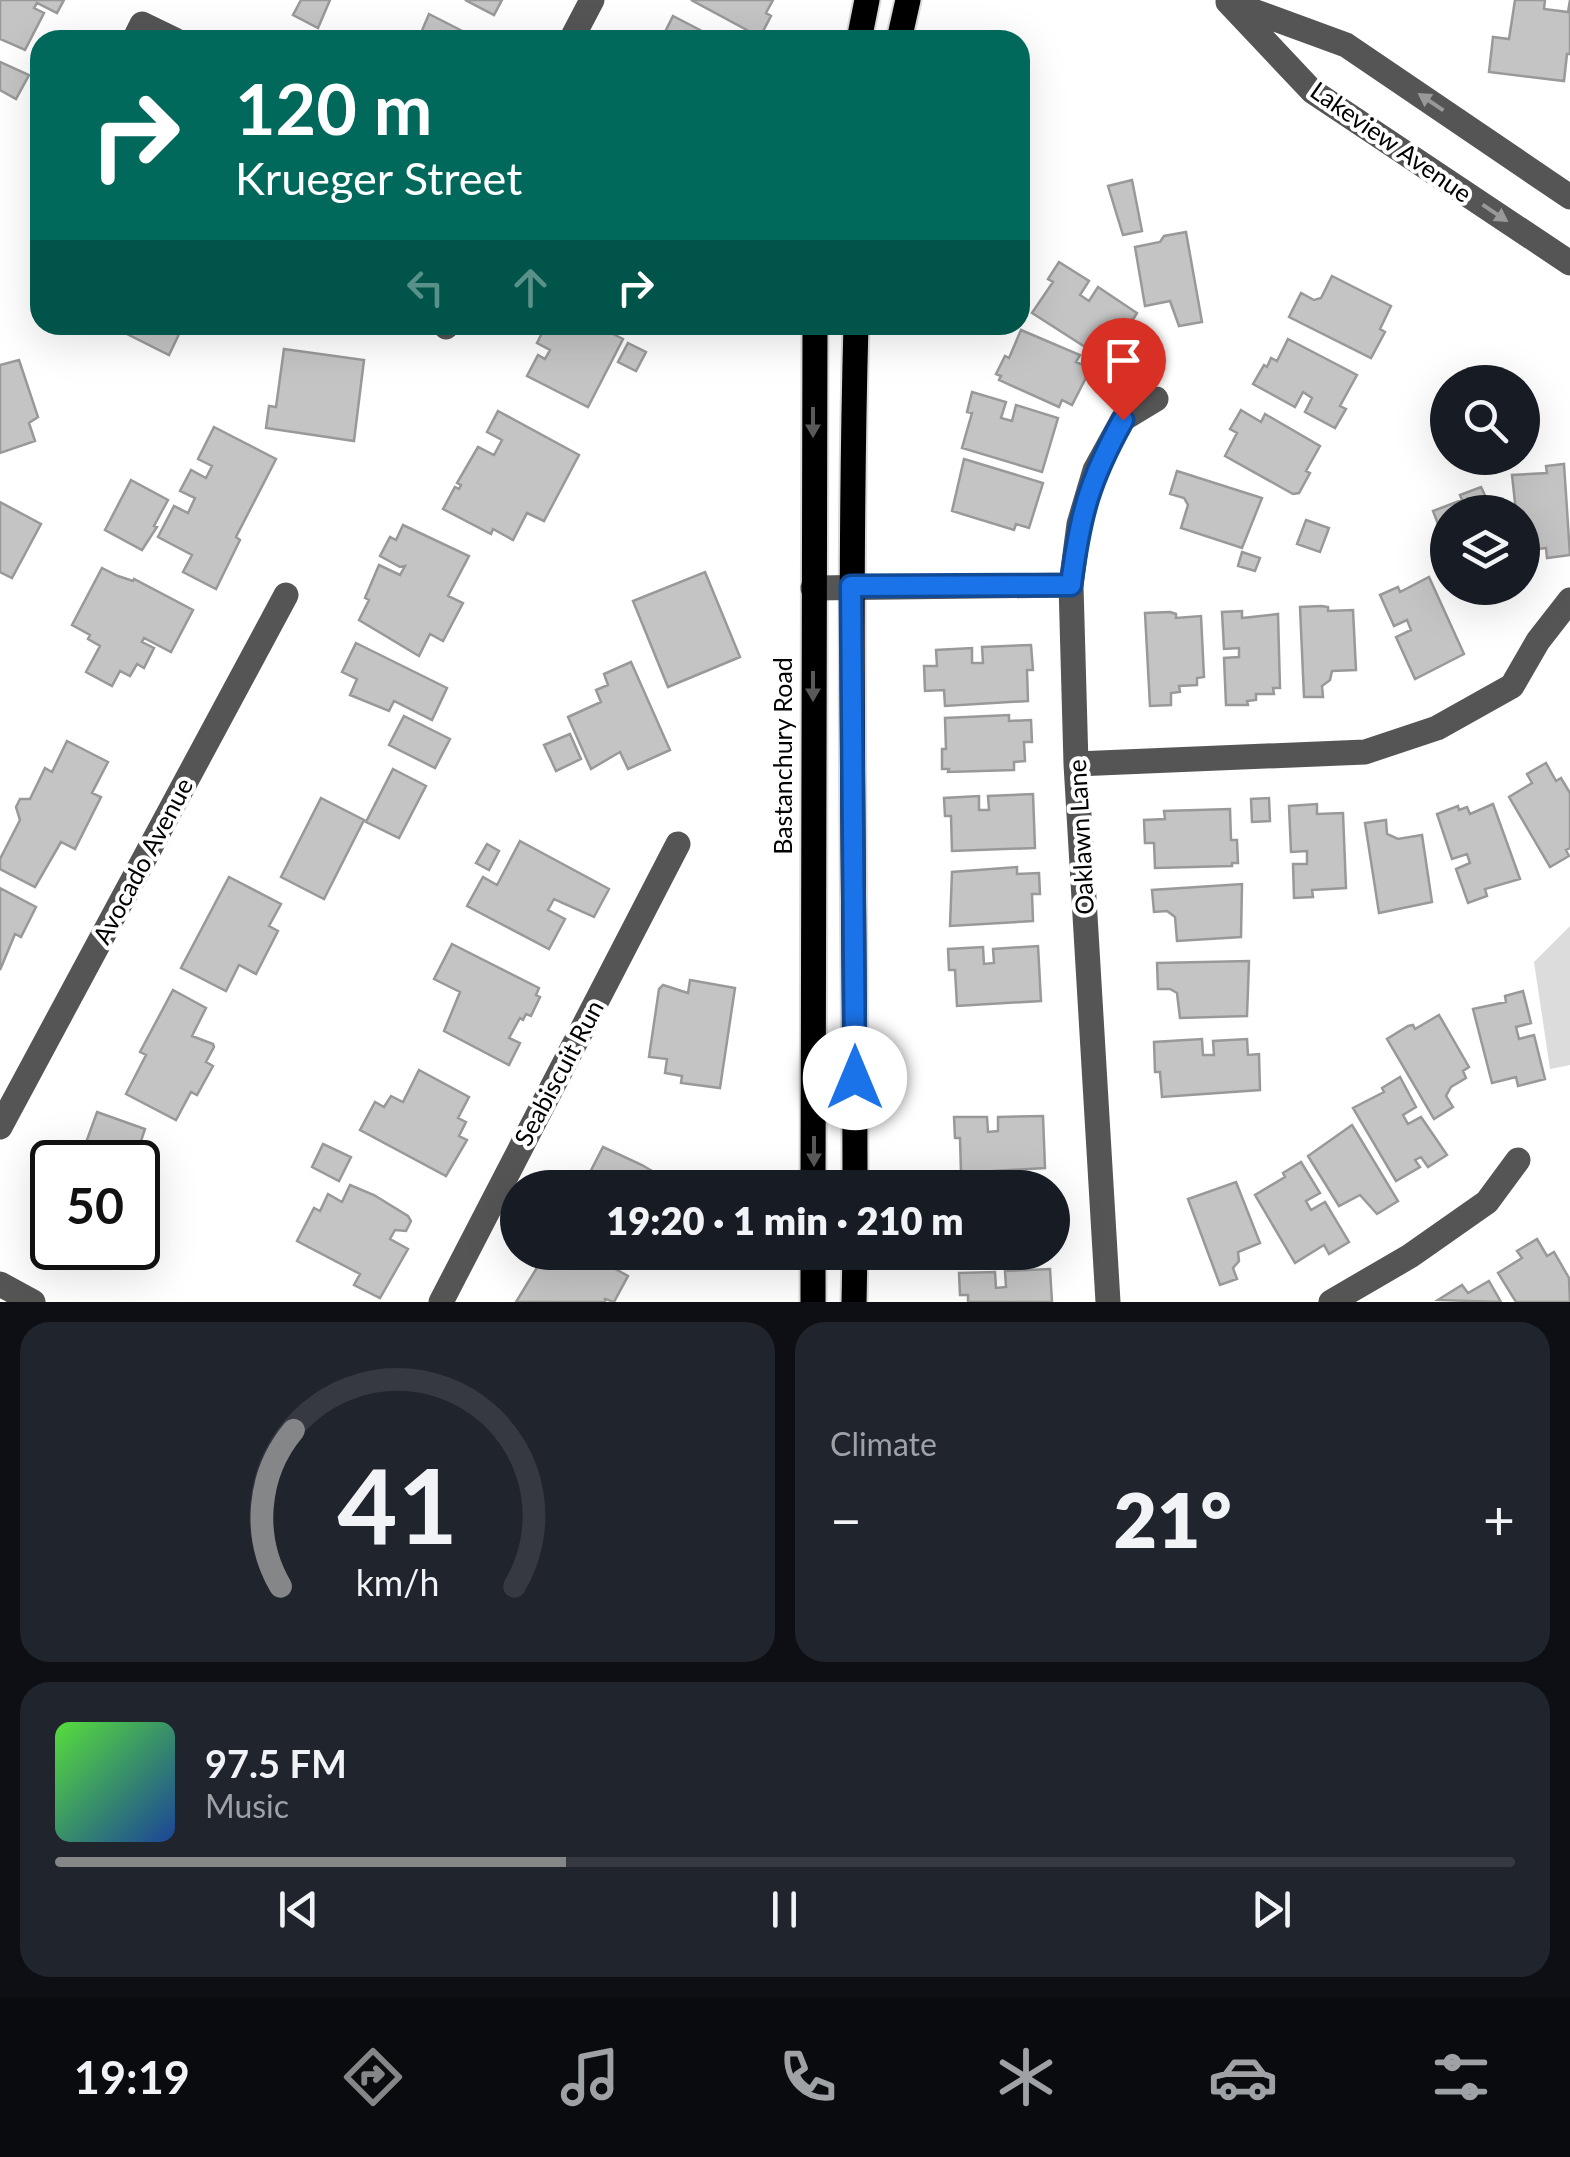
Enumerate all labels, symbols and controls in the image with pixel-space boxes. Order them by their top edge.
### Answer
text: 120 m [235,66,432,150]
icon: right [70,70,200,200]
street label: Lakeview Avenue [1305,75,1478,208]
one-way arrow [1418,94,1445,112]
text: Krueger Street [235,151,522,205]
one-way arrow [1482,204,1509,222]
icon: left [398,260,453,315]
icon: ahead [503,260,558,315]
icon: right [608,260,663,315]
pin [1081,318,1166,421]
icon: arrive [1096,333,1151,388]
map controls [1430,365,1540,605]
button: search [1430,365,1540,475]
one-way arrow [805,407,821,439]
button: layers [1430,495,1540,605]
street label: Bastanchury Road [767,657,797,855]
one-way arrow [805,670,821,702]
street label: Oaklawn Lane [1061,759,1099,915]
street label: Avocado Avenue [86,772,198,949]
street label: Seabiscuit Run [507,995,609,1150]
position arrow [803,1026,907,1130]
one-way arrow [806,1135,822,1167]
speed limit sign: 50 [30,1140,160,1270]
text: 19:20 · 1 min · 210 m [606,1197,964,1243]
text: Climate [830,1424,937,1463]
text: 41 [337,1441,458,1566]
text: 21° [1113,1474,1232,1564]
text: − [830,1486,862,1552]
text: + [1483,1486,1515,1552]
text: km/h [356,1561,439,1604]
text: 97.5 FM [205,1740,347,1786]
text: Music [205,1786,289,1825]
icon: previous [271,1882,326,1937]
icon: pause [757,1882,812,1937]
icon: next [1244,1882,1299,1937]
icon: directions [338,2042,408,2112]
icon: music [555,2042,625,2112]
icon: phone [773,2042,843,2112]
icon: climate [991,2042,1061,2112]
icon: car [1208,2042,1278,2112]
icon: filters [1426,2042,1496,2112]
text: 19:19 [74,2050,190,2104]

